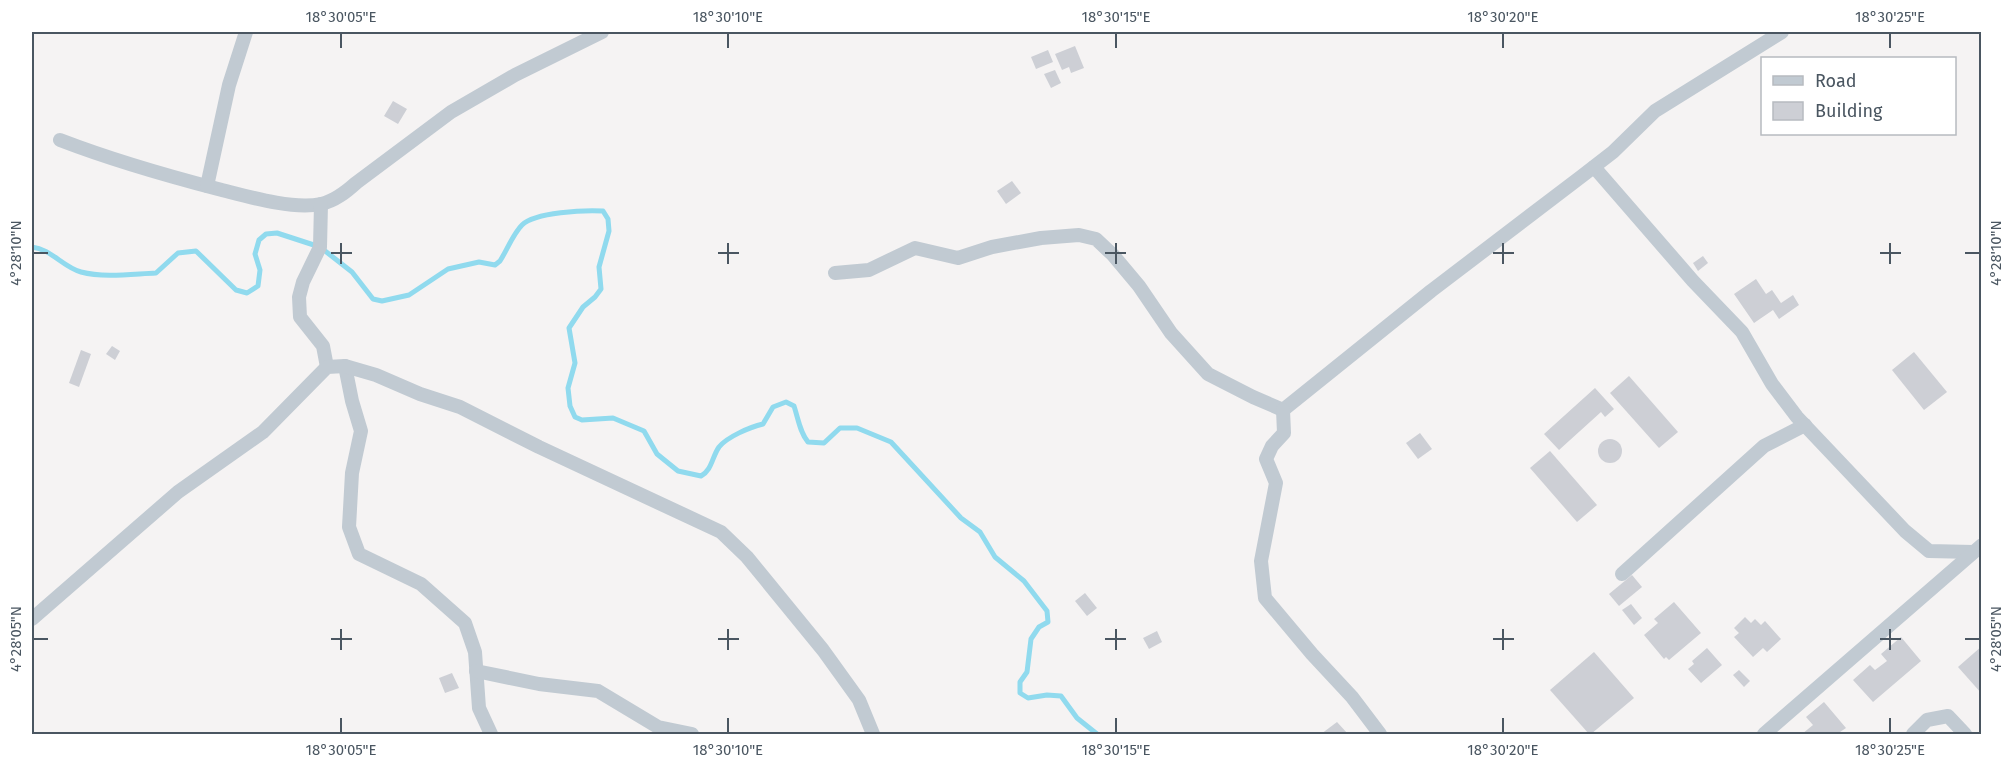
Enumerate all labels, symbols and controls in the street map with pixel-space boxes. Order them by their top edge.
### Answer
text: 18°30'05"E [306,8,376,26]
text: 18°30'10"E [693,8,763,26]
text: 18°30'15"E [1081,8,1151,26]
text: 18°30'20"E [1467,8,1539,26]
text: 18°30'25"E [1855,8,1925,26]
legend [1761,57,1956,135]
text: Road [1815,70,1857,92]
text: Building [1815,100,1883,122]
text: 4°28'10"N [7,220,25,286]
text: 4°28'10"N [1987,220,2005,286]
text: 4°28'05"N [7,606,25,672]
text: 4°28'05"N [1987,606,2005,672]
text: 18°30'05"E [306,741,376,759]
text: 18°30'10"E [693,741,763,759]
text: 18°30'15"E [1081,741,1151,759]
text: 18°30'20"E [1467,741,1539,759]
text: 18°30'25"E [1855,741,1925,759]

